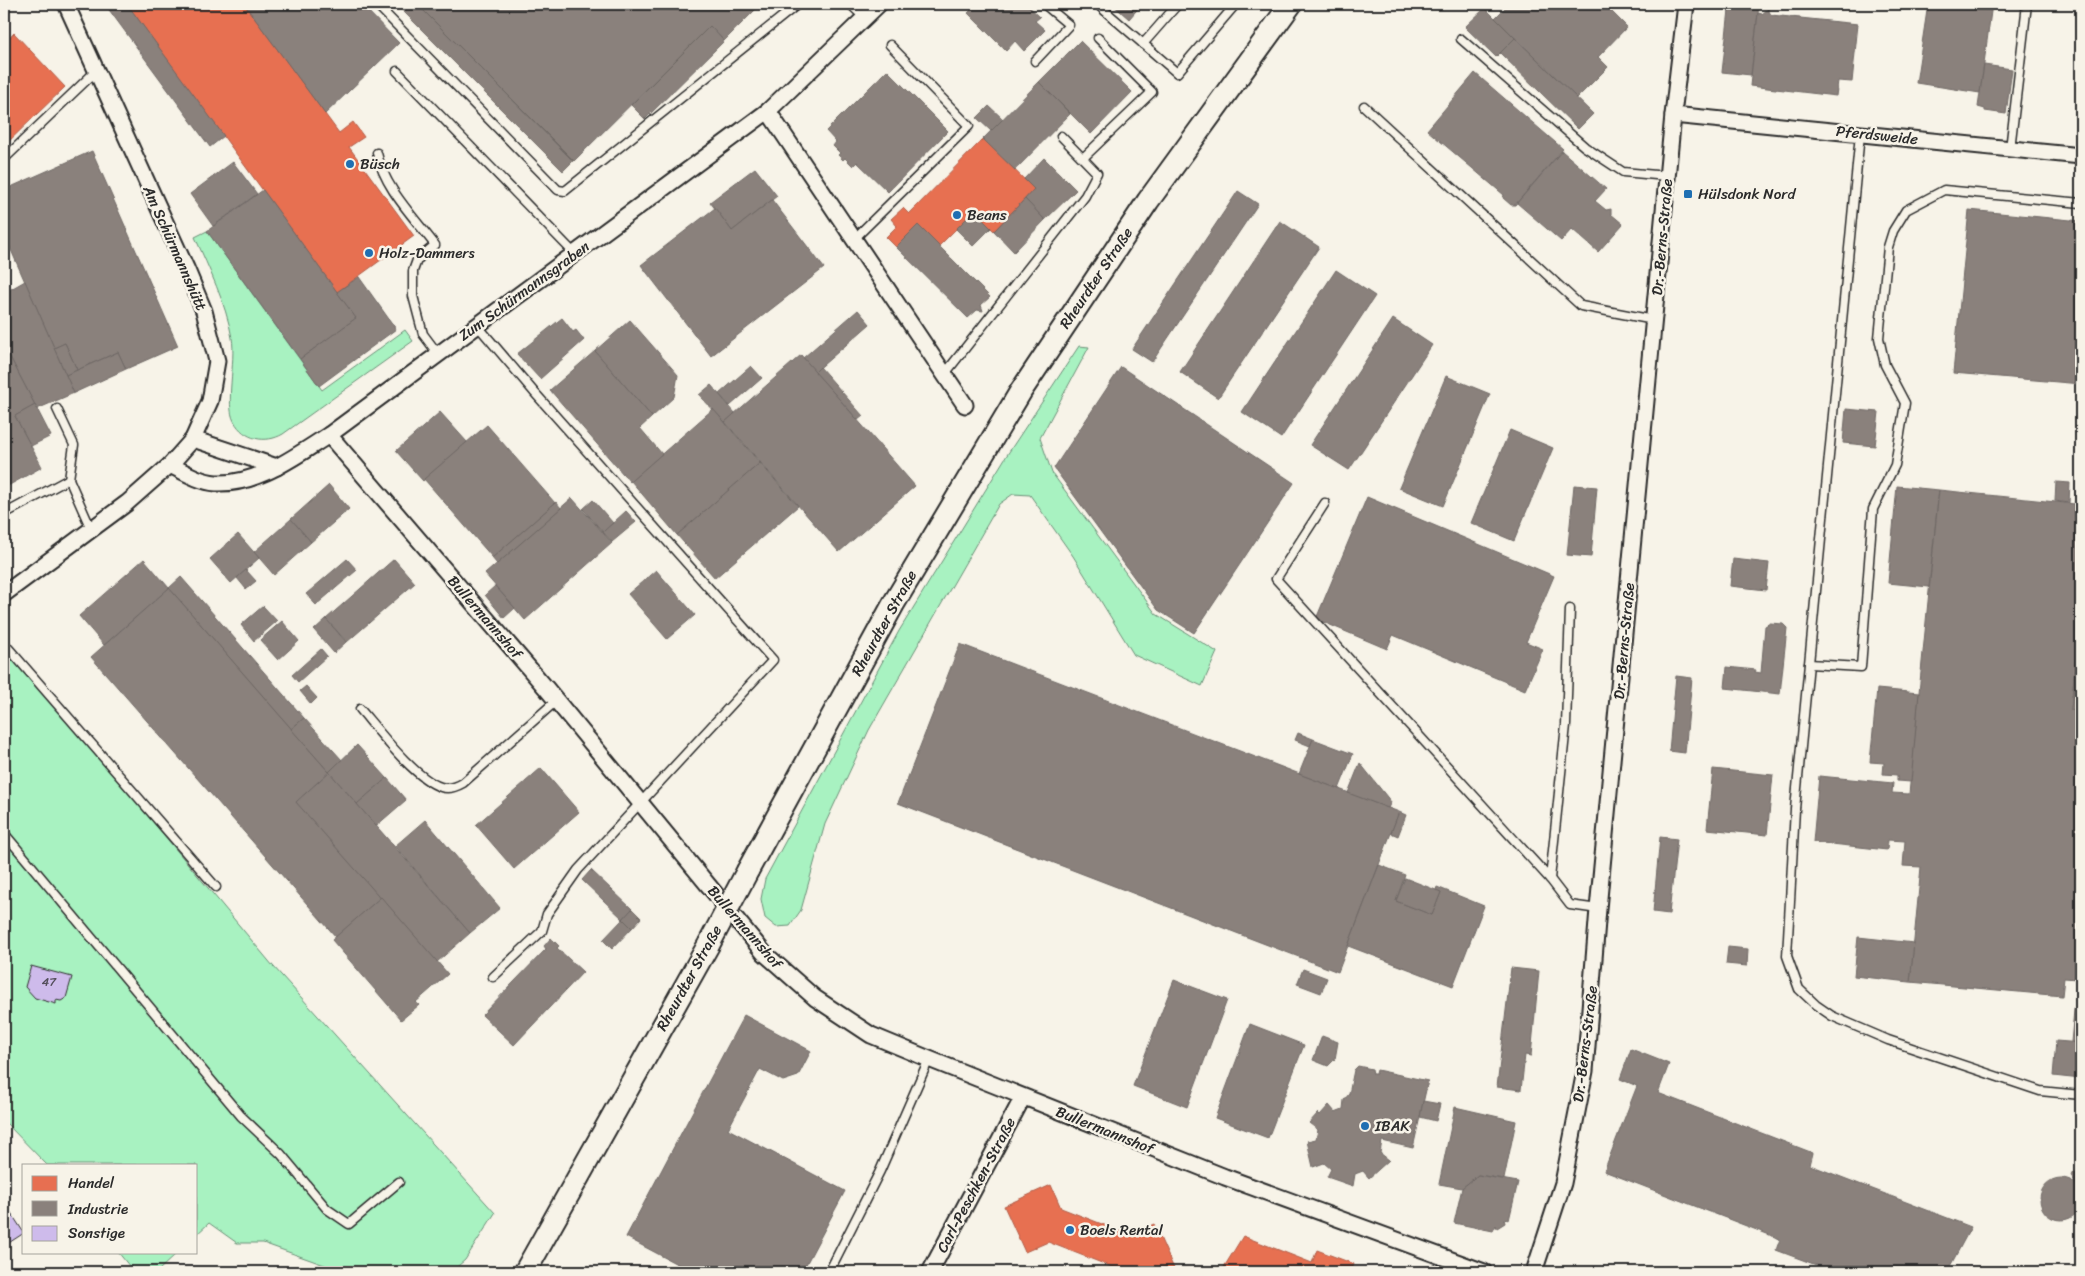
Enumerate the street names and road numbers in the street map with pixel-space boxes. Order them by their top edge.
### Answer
street label: Pferdsweide [1835,118,1920,152]
street label: Dr.-Berns-Straße [1644,177,1680,297]
street label: Am Schürmannshütt [135,180,215,315]
street label: Rheurdter Straße [1052,222,1140,334]
street label: Zum Schürmannsgraben [453,234,595,348]
street label: Rheurdter Straße [844,565,924,681]
street label: Bullermannshof [441,569,530,666]
street label: Dr.-Berns-Straße [1606,581,1642,701]
street label: Bullermannshof [701,879,790,976]
street label: Rheurdter Straße [649,920,729,1036]
street label: Dr.-Berns-Straße [1565,984,1605,1104]
street label: Bullermannshof [1052,1098,1160,1162]
street label: Carl-Peschken-Straße [929,1112,1023,1257]

